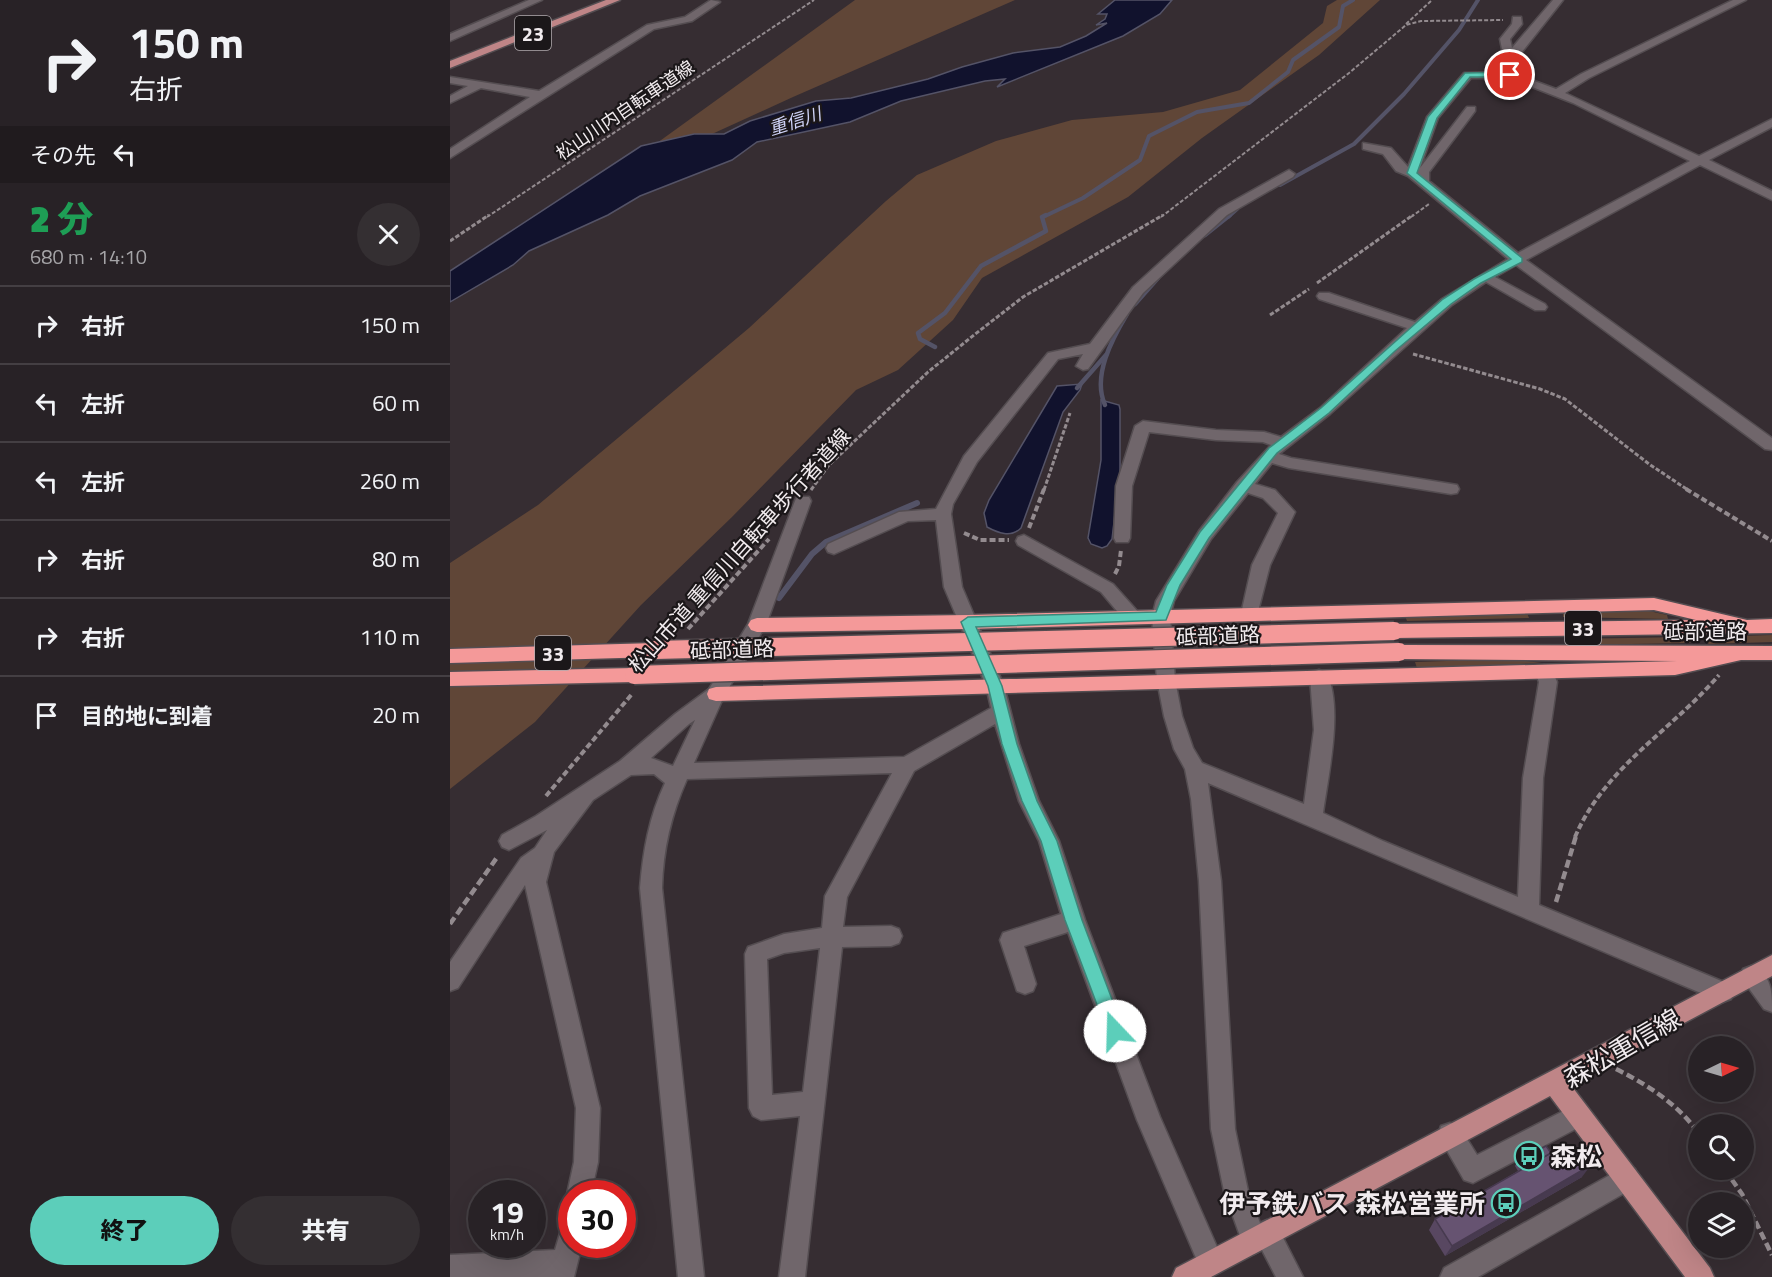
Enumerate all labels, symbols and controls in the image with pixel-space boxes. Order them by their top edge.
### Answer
text: 150 m [129,10,244,74]
road number: 23 [515,16,551,50]
icon: right [30,24,108,102]
pin [1484,49,1535,100]
street label: 松山川内自転車道線 [550,54,700,166]
icon: arrive [1493,58,1526,91]
text: 右折 [129,68,183,109]
water label: 重信川 [765,99,827,142]
text: その先 [30,138,96,172]
icon: left [108,138,141,171]
text: 2 分 [30,191,94,246]
button: close [357,203,420,266]
text: 680 m · 14:10 [30,241,147,272]
text: 150 m [360,308,420,342]
icon: right [30,309,63,342]
text: 右折 [81,309,125,343]
text: 60 m [372,386,420,420]
icon: left [30,387,63,420]
text: 左折 [81,387,125,421]
street label: 松山市道 重信川自転車歩行者道線 [620,421,858,679]
text: 260 m [360,464,420,498]
icon: left [30,465,63,498]
text: 左折 [81,465,125,499]
text: 80 m [372,542,420,576]
icon: right [30,543,63,576]
text: 右折 [81,543,125,577]
road number: 33 [1565,611,1601,645]
street label: 砥部道路 [1663,615,1747,647]
street label: 砥部道路 [1175,618,1261,652]
text: 110 m [360,620,420,654]
icon: right [30,621,63,654]
text: 右折 [81,621,125,655]
street label: 砥部道路 [689,632,775,666]
road number: 33 [535,636,571,670]
text: 20 m [372,698,420,732]
icon: arrive [30,699,63,732]
text: 目的地に到着 [81,699,213,733]
position arrow [1083,999,1147,1063]
street label: 森松重信線 [1556,999,1688,1097]
north arrow [1688,1036,1754,1102]
map controls [1688,1036,1754,1258]
button: search [1688,1114,1754,1180]
place label: 森松 [1550,1137,1602,1176]
bus stop icon: 森松 [1513,1140,1545,1172]
speed limit sign: 30 [558,1180,636,1258]
place label: 伊予鉄バス 森松営業所 [1219,1184,1485,1223]
bus stop icon: 伊予鉄バス 森松営業所 [1490,1187,1522,1219]
text: 19 [490,1189,524,1235]
button: layers [1688,1192,1754,1258]
button: 終了 [30,1196,219,1265]
button: 共有 [231,1196,420,1265]
text: km/h [490,1223,524,1246]

